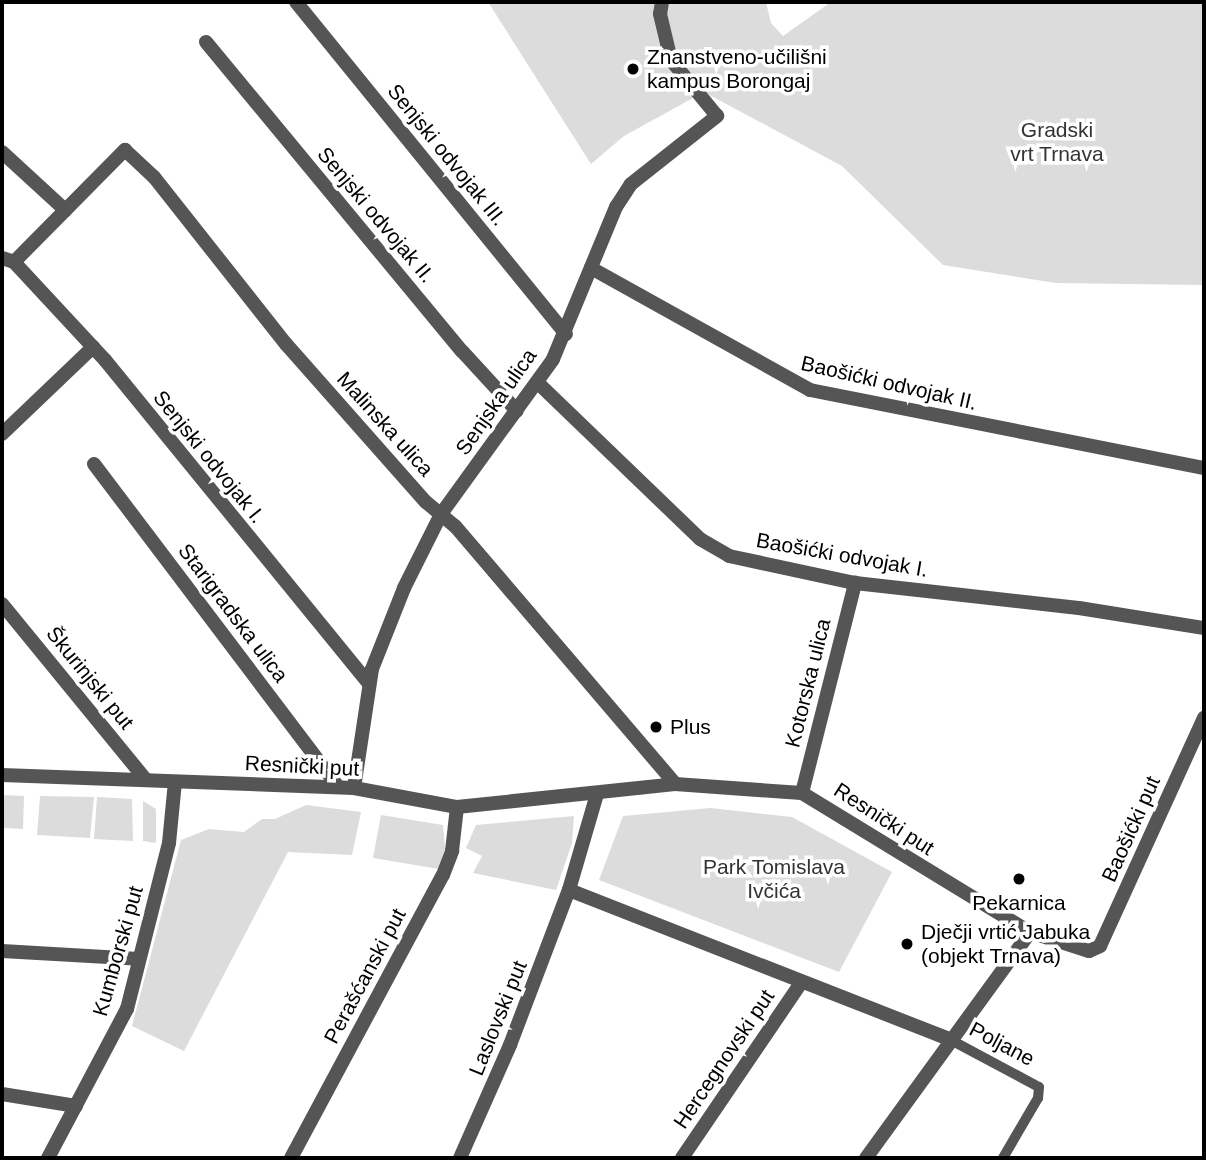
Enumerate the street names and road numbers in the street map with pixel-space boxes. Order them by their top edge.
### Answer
street label: Senjski odvojak III. [382,79,512,231]
street label: Senjski odvojak II. [312,142,440,288]
street label: Senjska ulica [450,344,542,460]
street label: Baošićki odvojak II. [799,351,979,415]
street label: Malinska ulica [332,367,438,481]
street label: Senjski odvojak I. [148,386,270,528]
street label: Baošićki odvojak I. [754,527,930,583]
street label: Starigradska ulica [173,539,293,687]
street label: Kotorska ulica [780,616,836,750]
street label: Škurinjski put [41,622,139,734]
street label: Resnički put [244,750,360,782]
street label: Baošićki put [1096,772,1166,886]
street label: Resnički put [829,777,939,861]
street label: Kumborski put [87,883,149,1019]
street label: Perašćanski put [319,904,411,1048]
street label: Laslovski put [464,957,532,1079]
street label: Hercegnovski put [668,985,780,1133]
street label: Poljane [965,1016,1039,1072]

